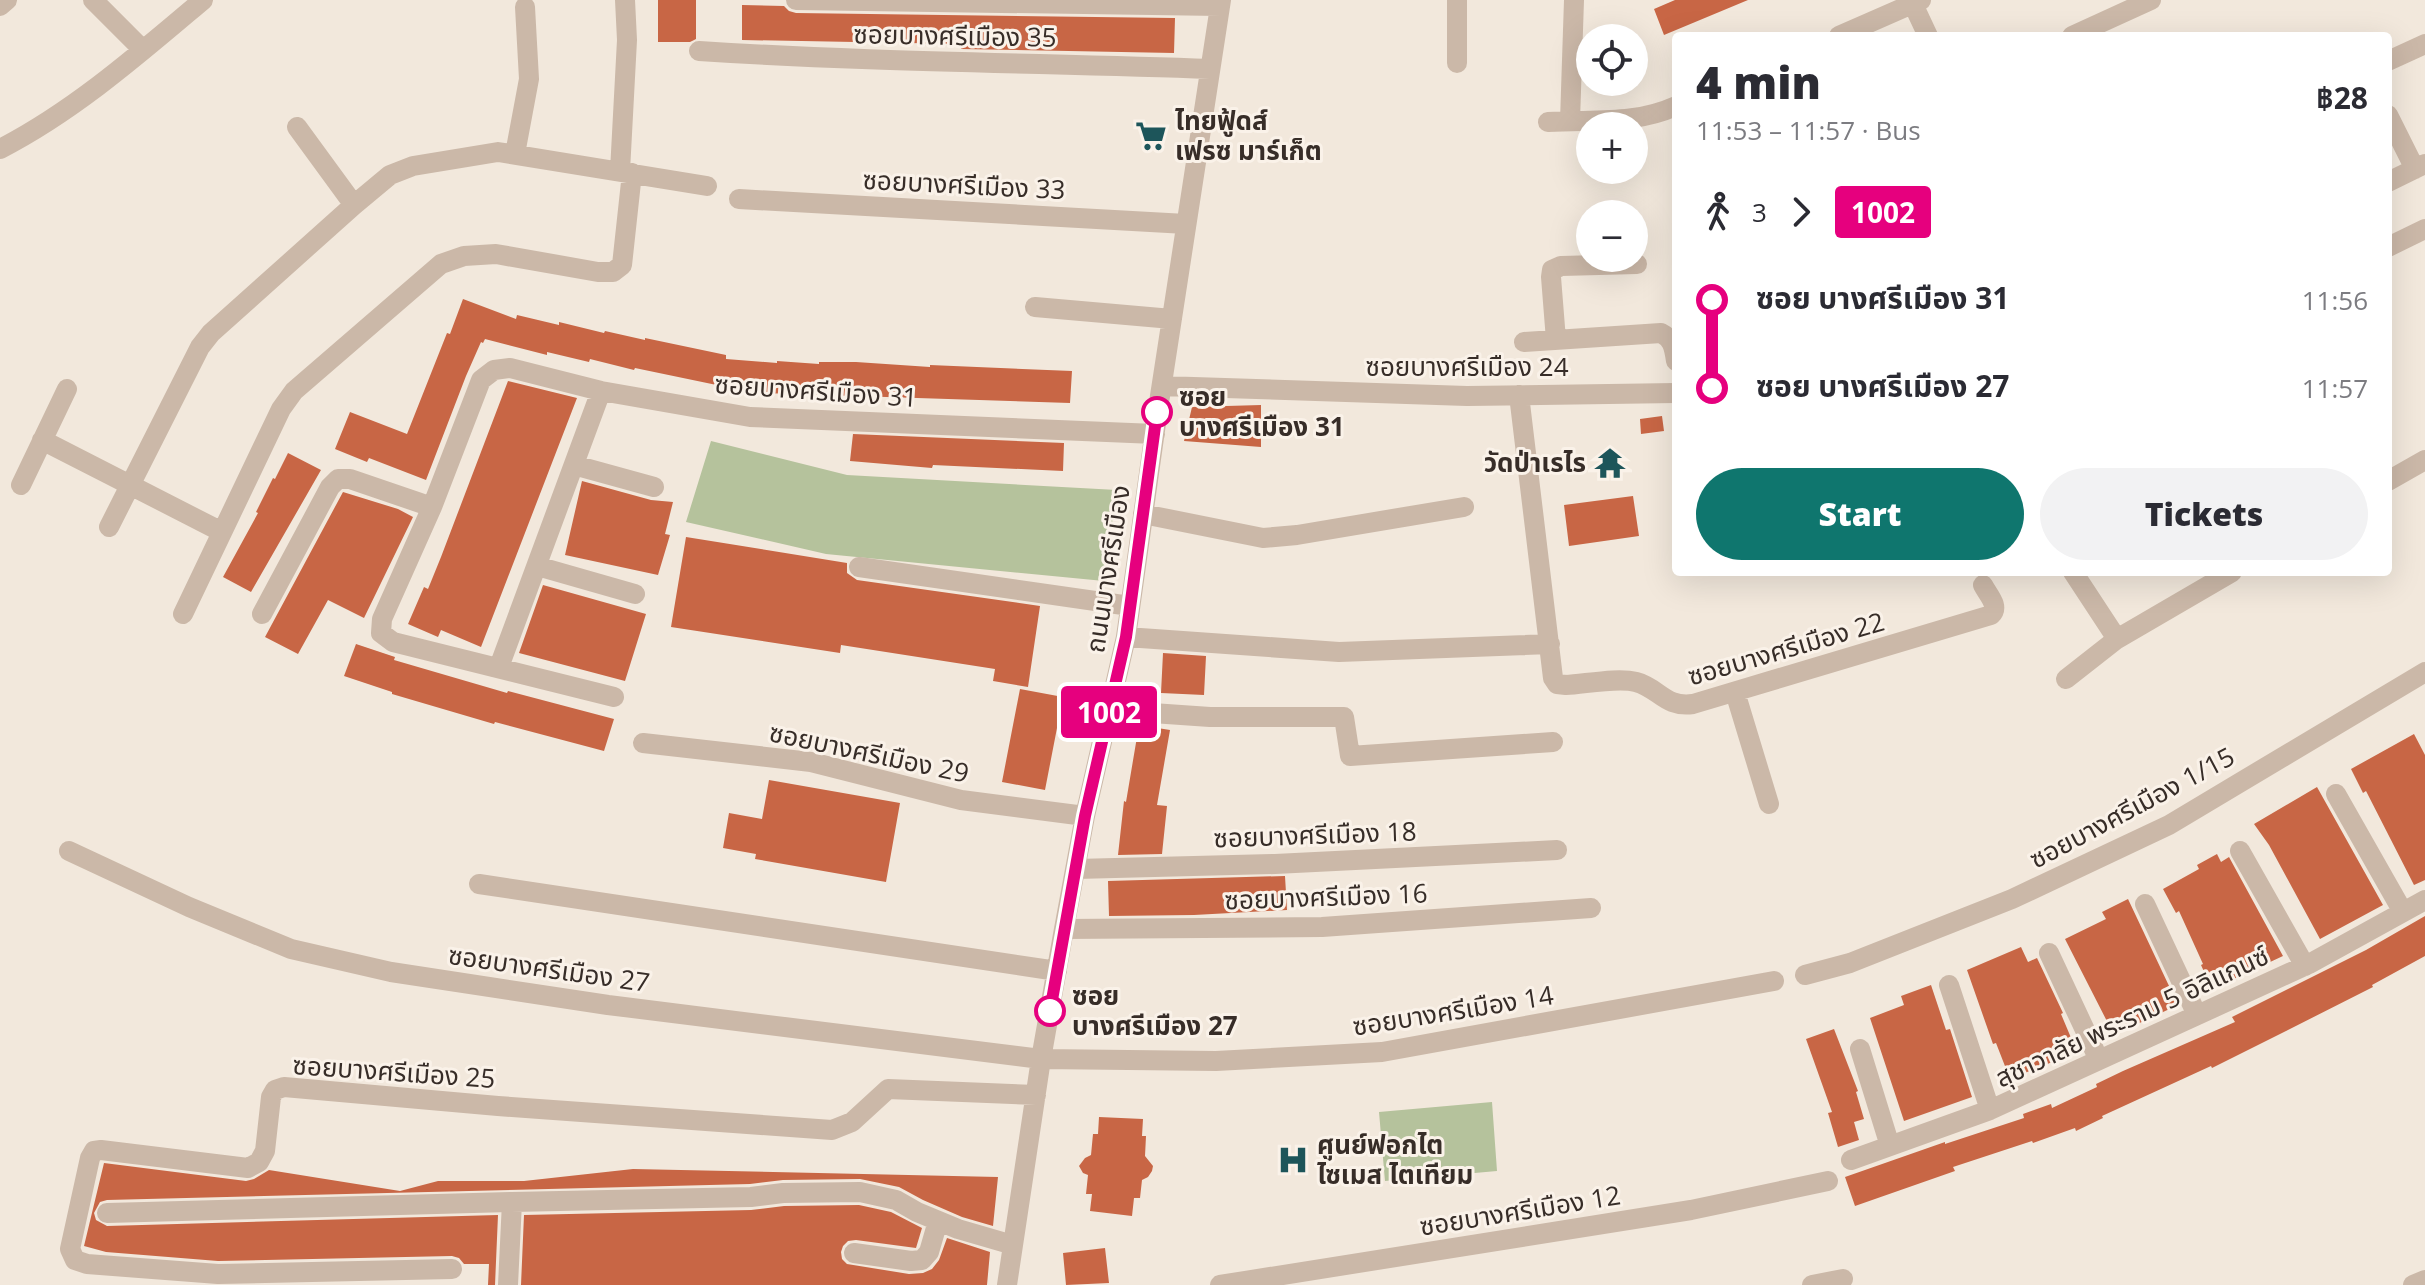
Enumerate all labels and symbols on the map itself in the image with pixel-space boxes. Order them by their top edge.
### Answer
street label: ซอยบางศรีเมือง 35 [853,15,1057,55]
place label: ไทยฟู้ดส์ เฟรซ มาร์เก็ต [1175,102,1322,168]
supermarket icon: ไทยฟู้ดส์ เฟรซ มาร์เก็ต [1134,119,1168,153]
street label: ซอยบางศรีเมือง 33 [862,161,1066,207]
street label: ซอยบางศรีเมือง 24 [1365,348,1569,384]
street label: ซอยบางศรีเมือง 31 [714,365,919,415]
place label: ซอย บางศรีเมือง 31 [1179,378,1345,444]
marker: ซอย บางศรีเมือง 31 [1142,397,1172,427]
place label: วัดป่าเรไร [1484,444,1586,480]
temple icon: วัดป่าเรไร [1593,446,1627,480]
street label: ถนนบางศรีเมือง [1076,482,1138,655]
street label: ซอยบางศรีเมือง 22 [1683,603,1888,693]
line badge: 1002 [1053,686,1165,738]
street label: ซอยบางศรีเมือง 29 [766,713,972,791]
street label: ซอยบางศรีเมือง 1/15 [2023,738,2240,876]
street label: ซอยบางศรีเมือง 18 [1213,812,1417,856]
street label: ซอยบางศรีเมือง 16 [1224,874,1428,918]
street label: ซอยบางศรีเมือง 27 [446,936,652,1000]
street label: สุชาวาลัย พระราม 5 อิลิแกนซ์ [1989,937,2275,1095]
street label: ซอยบางศรีเมือง 14 [1350,976,1556,1044]
place label: ซอย บางศรีเมือง 27 [1072,977,1238,1043]
marker: ซอย บางศรีเมือง 27 [1035,996,1065,1026]
street label: ซอยบางศรีเมือง 25 [292,1046,497,1096]
place label: ศูนย์ฟอกไต ไซเมส ไตเทียม [1317,1126,1473,1192]
hospital icon: ศูนย์ฟอกไต ไซเมส ไตเทียม [1276,1143,1310,1177]
street label: ซอยบางศรีเมือง 12 [1417,1176,1623,1244]

